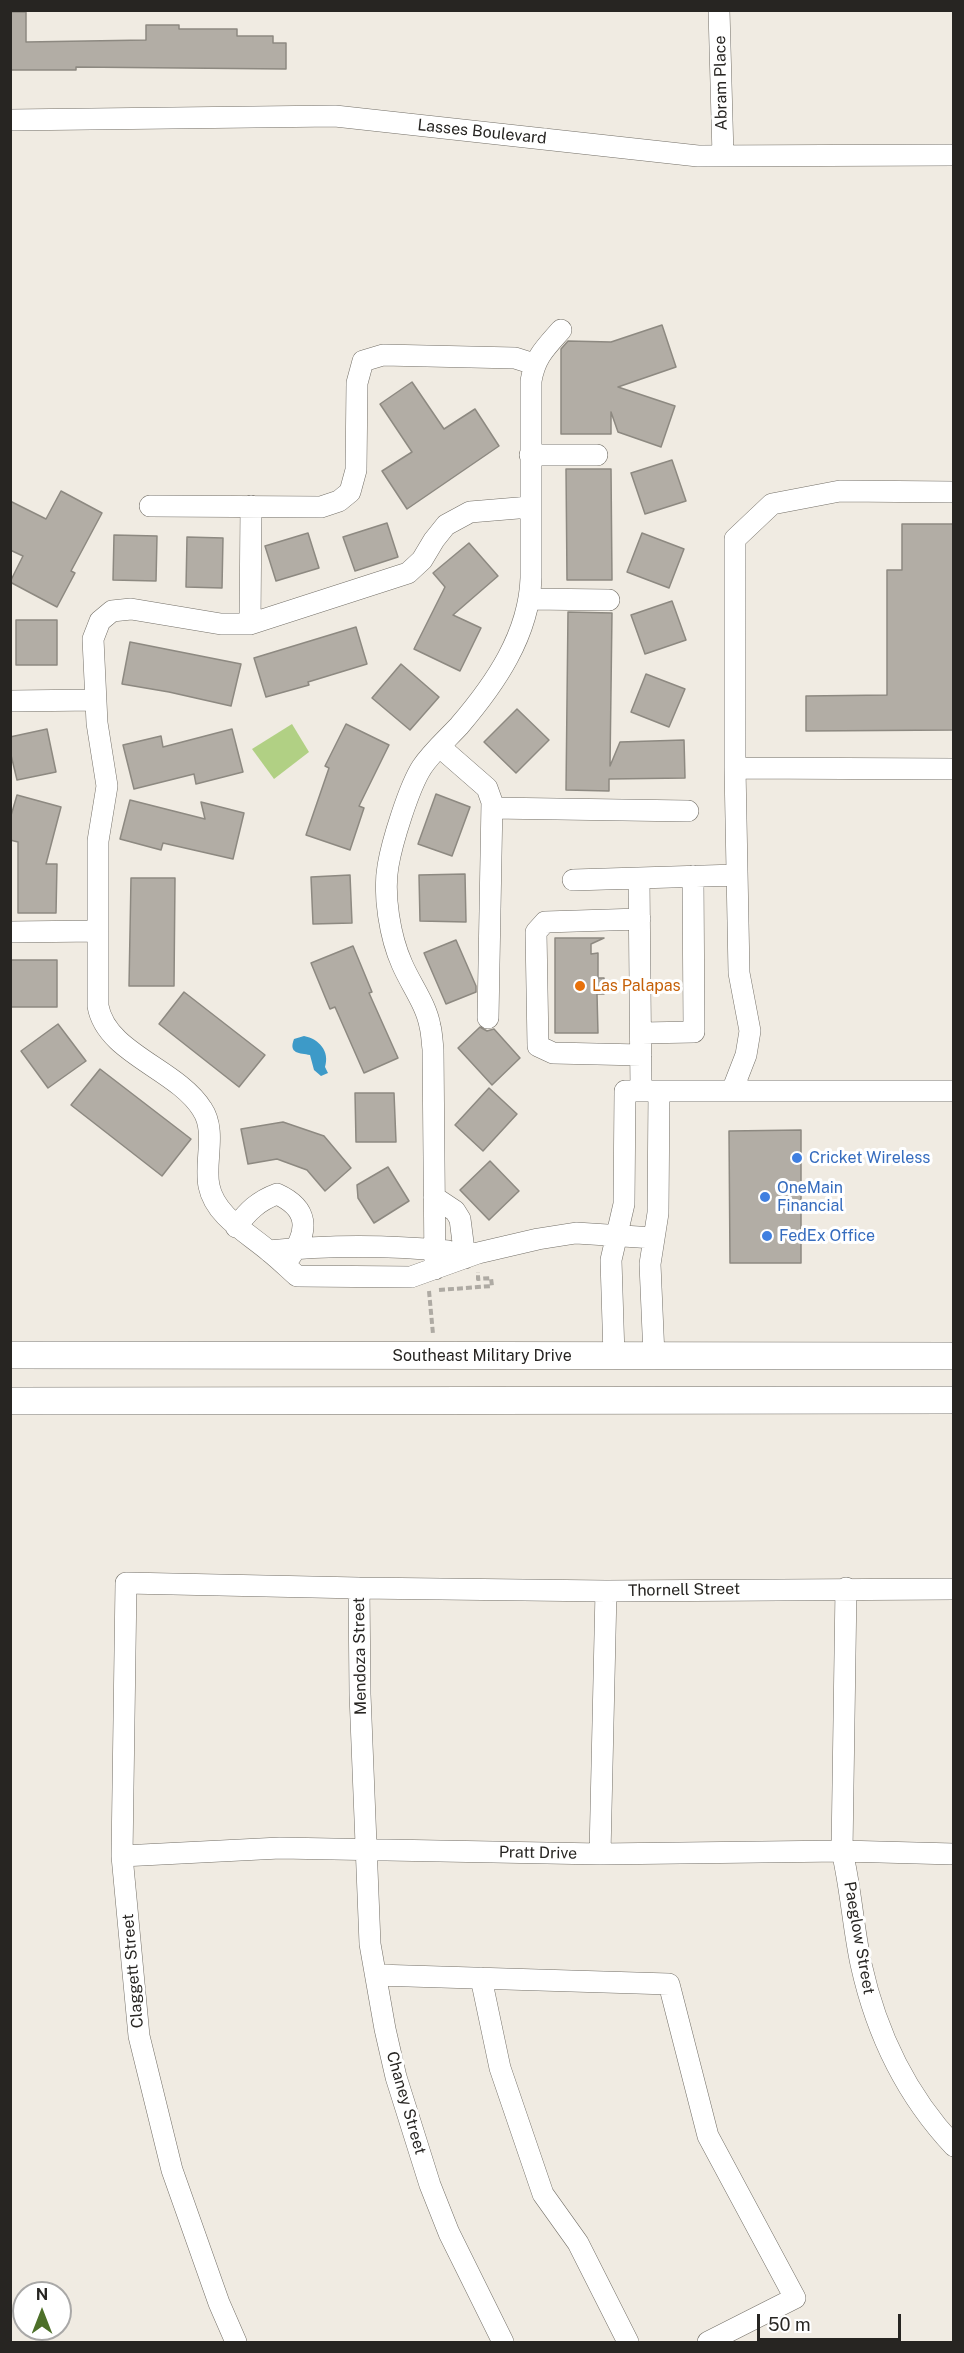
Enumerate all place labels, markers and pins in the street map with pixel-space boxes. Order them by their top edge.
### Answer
place label: Las Palapas [592,976,681,996]
marker: Las Palapas [573,979,587,993]
place label: Cricket Wireless [809,1148,930,1168]
marker: Cricket Wireless [790,1151,804,1165]
place label: OneMain Financial [777,1178,844,1216]
marker: OneMain Financial [758,1190,772,1204]
place label: FedEx Office [779,1226,875,1246]
marker: FedEx Office [760,1229,774,1243]

